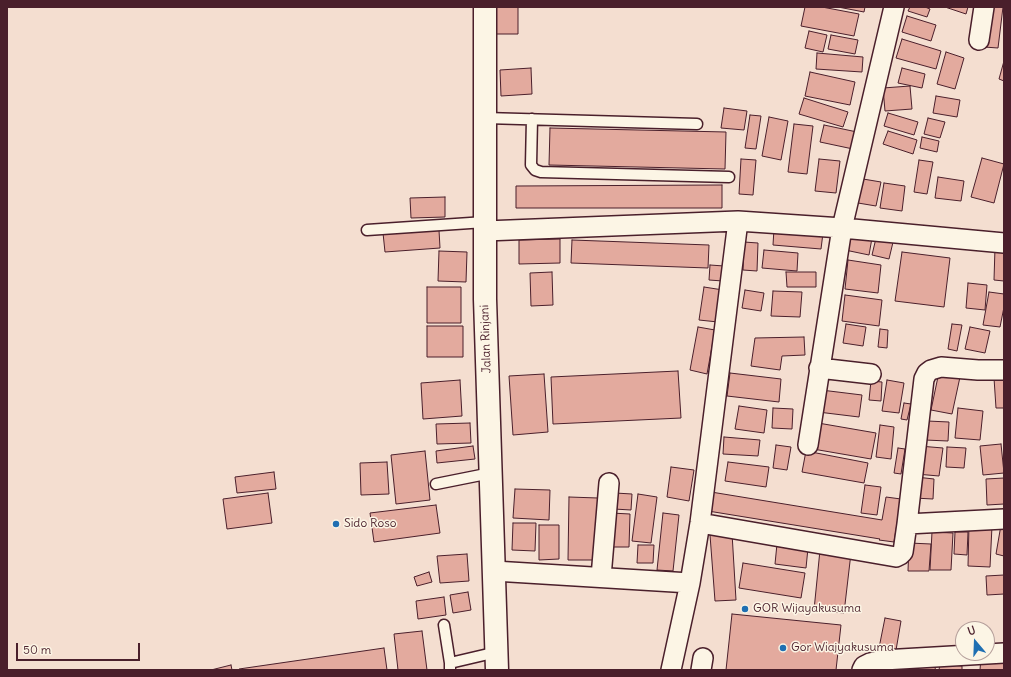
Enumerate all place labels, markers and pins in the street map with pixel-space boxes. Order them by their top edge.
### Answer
place label: Sido Roso [344,517,396,531]
marker: Sido Roso [331,519,341,529]
place label: GOR Wijayakusuma [753,602,861,616]
marker: GOR Wijayakusuma [740,604,750,614]
place label: Gor Wiajyakusuma [791,641,894,655]
marker: Gor Wiajyakusuma [778,643,788,653]

